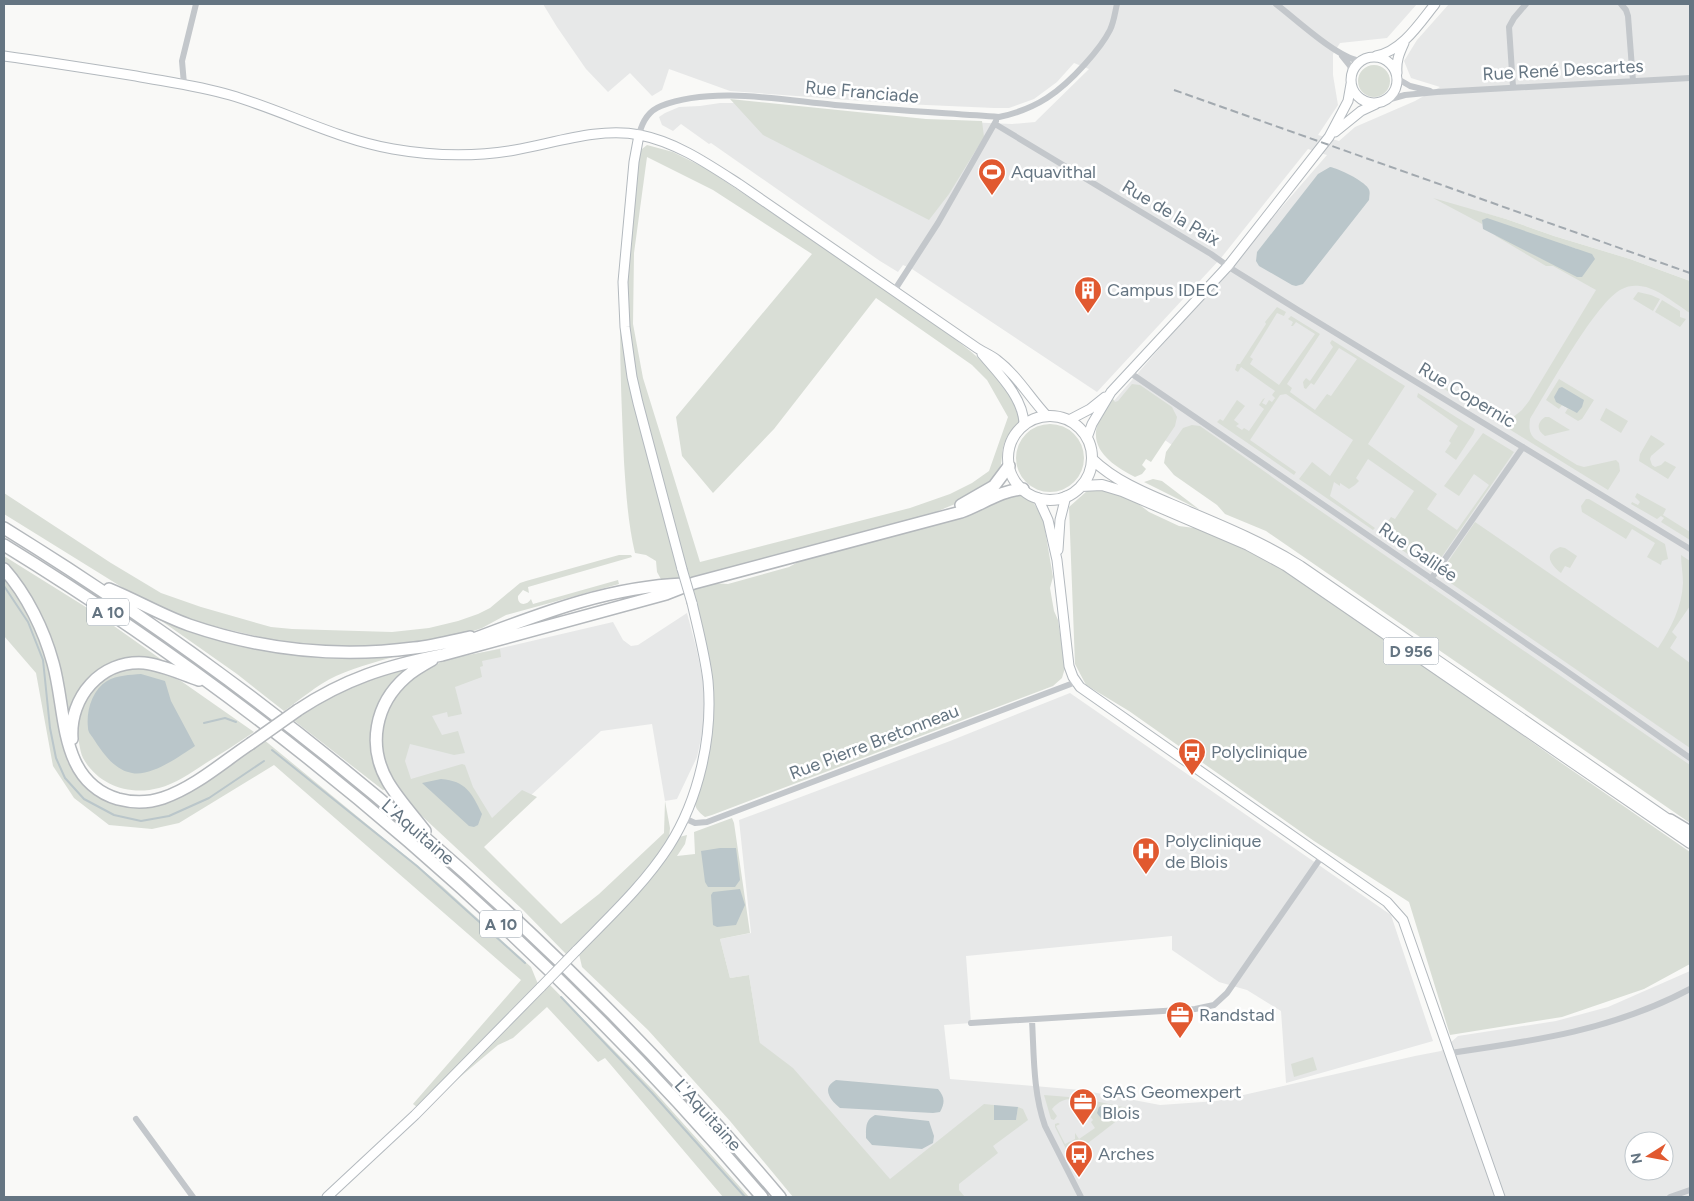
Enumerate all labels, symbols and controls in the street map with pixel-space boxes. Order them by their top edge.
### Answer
street label: Rue René Descartes [1482,55,1644,85]
street label: Rue Franciade [804,76,920,108]
sports icon: Aquavithal [977,157,1007,196]
place label: Aquavithal [1011,161,1096,183]
street label: Rue de la Paix [1118,175,1224,251]
building icon: Campus IDEC [1073,275,1103,314]
place label: Campus IDEC [1107,279,1219,301]
street label: Rue Copernic [1414,357,1520,433]
street label: Rue Galilée [1374,518,1462,586]
road number: A 10 [87,598,129,626]
road number: D 956 [1384,637,1438,664]
street label: Rue Pierre Bretonneau [786,700,962,784]
bus stop icon: Polyclinique [1177,737,1207,776]
place label: Polyclinique [1211,741,1307,763]
street label: L'Aquitaine [377,794,459,870]
place label: Polyclinique de Blois [1165,830,1261,873]
hospital icon: Polyclinique de Blois [1131,836,1161,875]
road number: A 10 [480,911,522,938]
office icon: Randstad [1165,1000,1195,1039]
place label: Randstad [1199,1004,1275,1026]
street label: L'Aquitaine [670,1074,746,1156]
place label: SAS Geomexpert Blois [1102,1081,1242,1124]
office icon: SAS Geomexpert Blois [1068,1087,1098,1126]
north arrow [1624,1131,1674,1181]
bus stop icon: Arches [1064,1139,1094,1178]
place label: Arches [1098,1143,1154,1165]
text: N [1627,1151,1646,1165]

